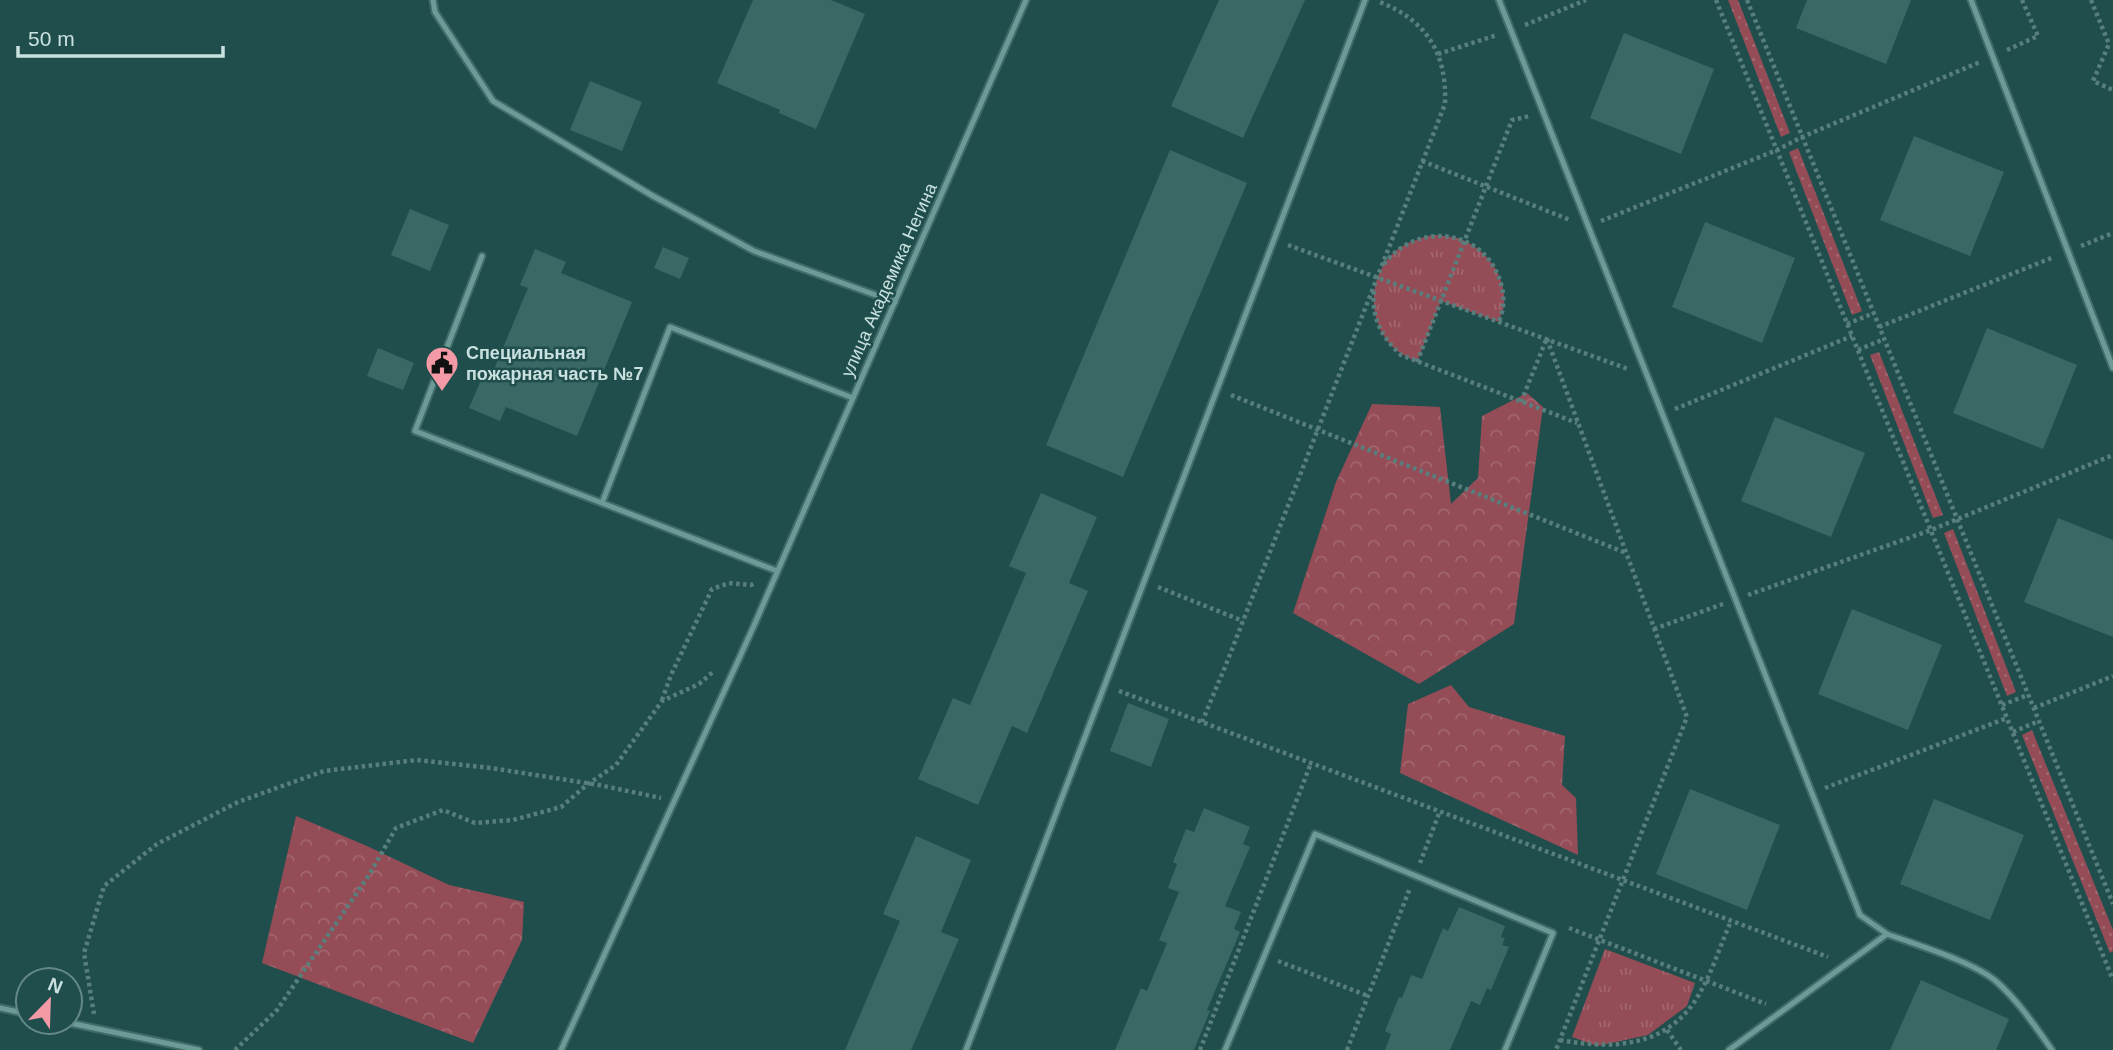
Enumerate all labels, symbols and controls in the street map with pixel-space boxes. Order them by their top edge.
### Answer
scale bar [18,14,222,58]
text: 50 m [28,27,75,50]
street label: улица Академика Негина [837,179,941,380]
place label: Специальная пожарная часть №7 [466,343,643,384]
public building icon: Специальная пожарная часть №7 [423,344,461,393]
north arrow [14,966,84,1036]
text: N [45,973,66,998]

